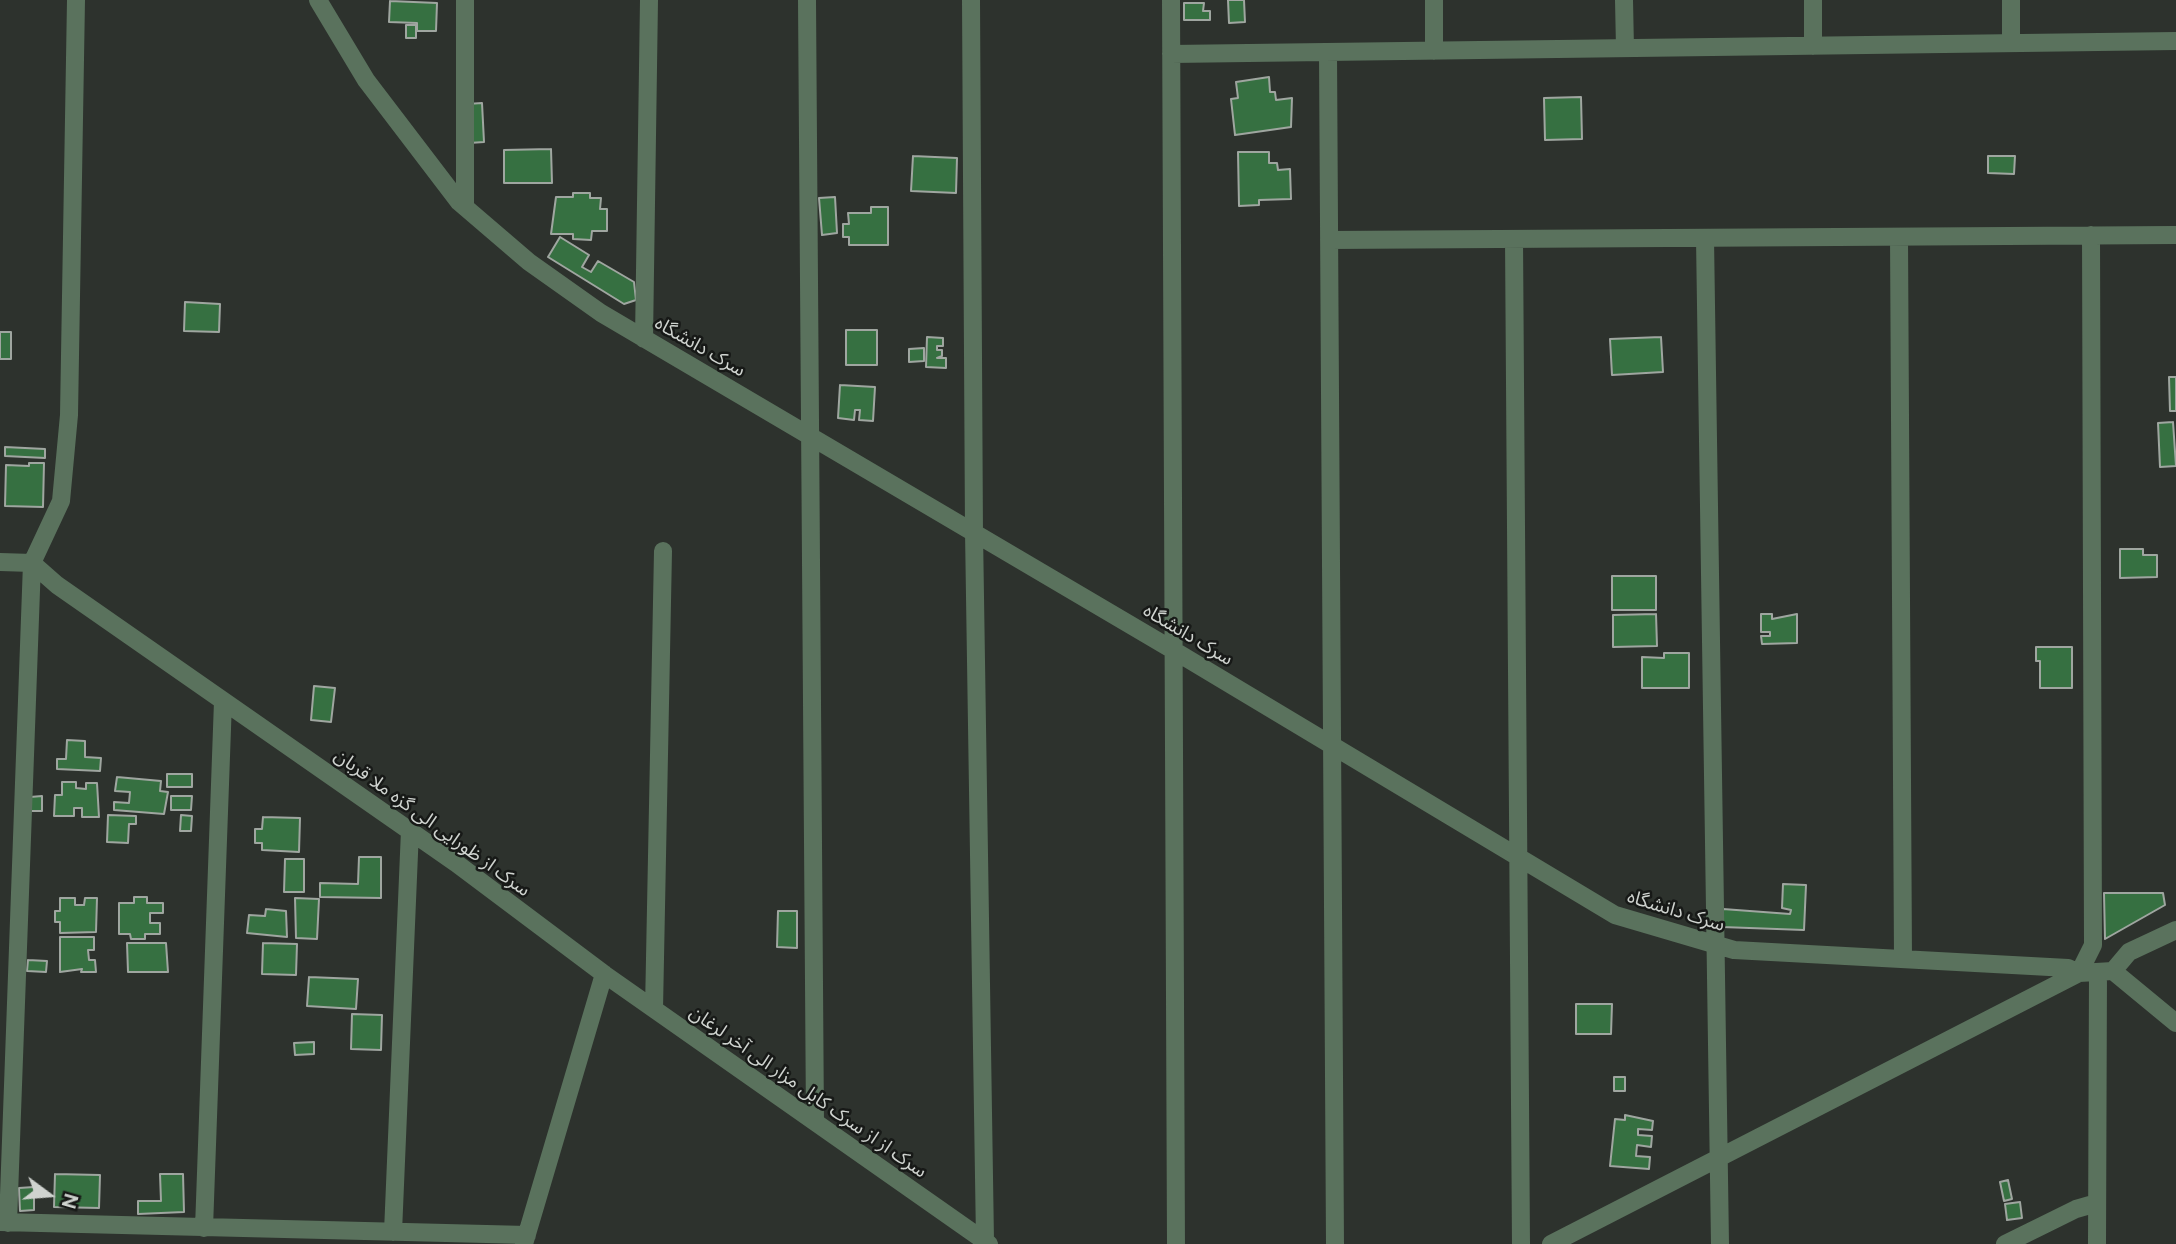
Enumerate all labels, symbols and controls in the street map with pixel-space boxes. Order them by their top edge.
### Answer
street label: سرک دانشگاه [651,312,749,382]
street label: سرک دانشگاه [1139,599,1237,671]
street label: سرک از ظورایی الی گزه ملا قربان [330,744,534,902]
street label: سرک دانشگاه [1624,885,1728,937]
street label: سرک از از سرک کابل مزار الی آخر لرغان [685,1001,931,1183]
north arrow [14,1160,84,1230]
text: N [57,1191,83,1211]

